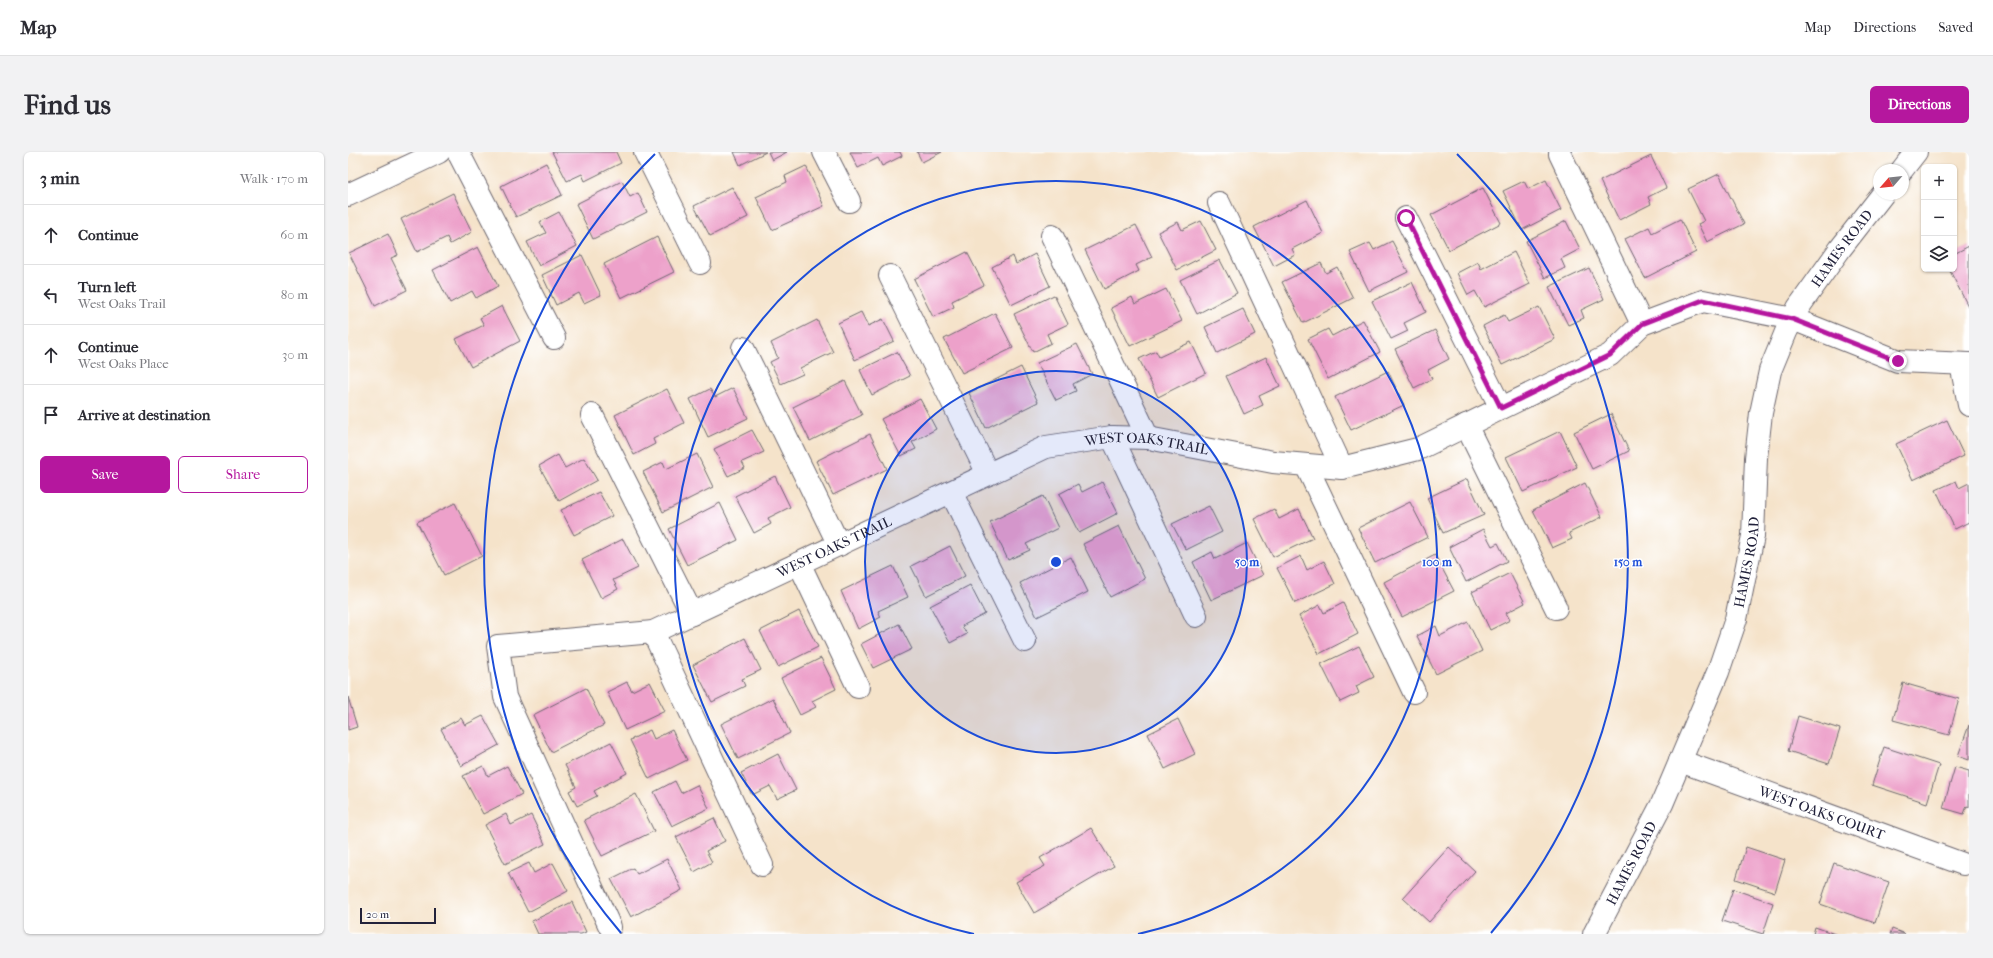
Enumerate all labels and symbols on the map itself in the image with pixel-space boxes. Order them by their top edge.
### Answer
north arrow [1873,164,1909,200]
street label: HAMES ROAD [1807,206,1876,290]
route start [1397,209,1415,227]
route end [1889,352,1907,370]
street label: WEST OAKS TRAIL [1083,428,1210,458]
street label: WEST OAKS TRAIL [773,512,895,582]
street label: HAMES ROAD [1730,516,1762,609]
centre of rings [1049,555,1063,569]
text: 50 m [1235,555,1260,569]
text: 100 m [1422,555,1453,569]
text: 150 m [1614,555,1643,569]
street label: WEST OAKS COURT [1756,782,1888,844]
street label: HAMES ROAD [1602,818,1660,908]
scale bar [360,906,436,925]

